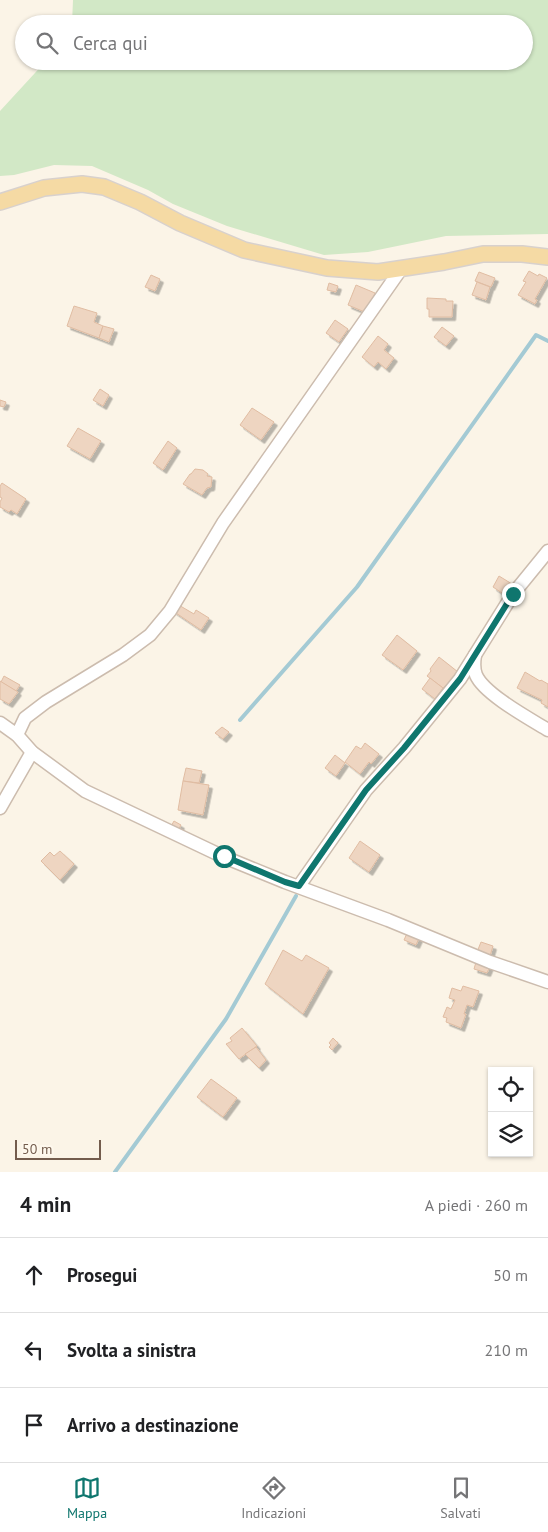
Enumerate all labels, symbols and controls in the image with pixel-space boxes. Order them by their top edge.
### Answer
search box [15,15,533,70]
icon: search [33,29,61,57]
text: Cerca qui [73,31,148,55]
route end [502,583,525,606]
route start [213,845,236,868]
map controls [488,1067,533,1157]
button: locate [488,1067,533,1112]
button: layers [488,1112,533,1157]
scale bar [15,1137,101,1160]
text: 50 m [22,1140,52,1158]
text: 4 min [20,1191,71,1218]
text: A piedi · 260 m [425,1195,528,1215]
icon: ahead [20,1261,48,1289]
text: Prosegui [67,1263,137,1287]
text: 50 m [493,1265,528,1285]
icon: left [20,1336,48,1364]
text: Svolta a sinistra [67,1338,196,1362]
text: 210 m [485,1340,528,1360]
icon: arrive [20,1411,48,1439]
text: Arrivo a destinazione [67,1413,239,1437]
tab: Mappa [67,1474,107,1522]
tab: Indicazioni [241,1474,306,1522]
tab: Salvati [440,1474,481,1522]

